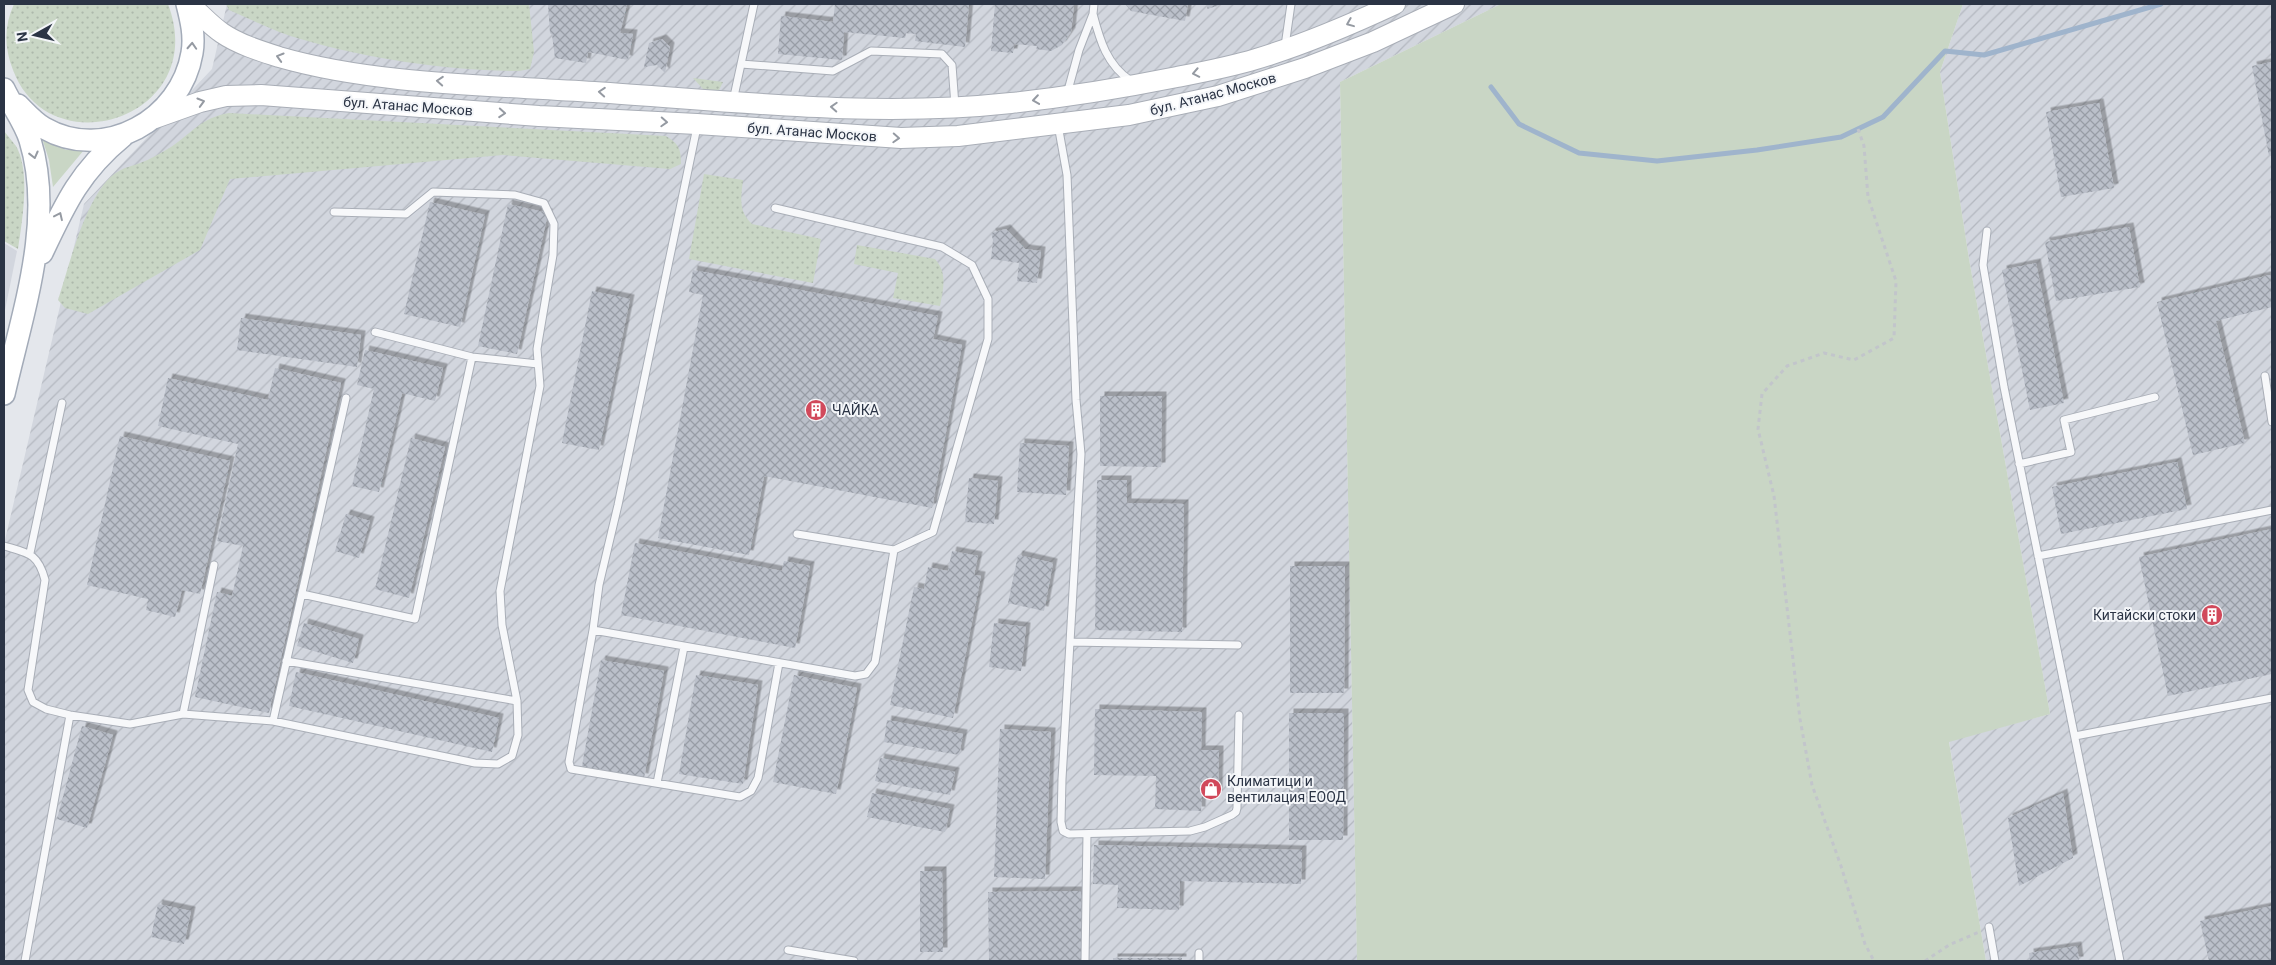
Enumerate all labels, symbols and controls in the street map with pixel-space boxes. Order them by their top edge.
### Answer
north arrow [10,10,60,60]
one-way arrow [1346,17,1355,27]
text: N [14,31,31,43]
one-way arrow [187,42,197,50]
one-way arrow [276,52,285,62]
one-way arrow [1192,68,1201,78]
street label: бул. Атанас Москов [1148,69,1278,119]
one-way arrow [436,76,444,87]
one-way arrow [598,87,606,98]
street label: бул. Атанас Москов [343,93,473,119]
one-way arrow [1032,94,1040,105]
one-way arrow [196,97,205,108]
one-way arrow [830,101,838,112]
one-way arrow [498,107,506,118]
one-way arrow [660,117,668,128]
street label: бул. Атанас Москов [747,119,877,145]
one-way arrow [892,132,900,143]
one-way arrow [28,151,39,160]
one-way arrow [53,212,63,221]
building icon: ЧАЙКА [804,398,828,422]
place label: ЧАЙКА [832,402,879,418]
building icon: Китайски стоки [2200,603,2224,627]
place label: Китайски стоки [2093,607,2196,623]
place label: Климатици и вентилация ЕООД [1227,773,1347,805]
shop icon: Климатици и вентилация ЕООД [1199,777,1223,801]

